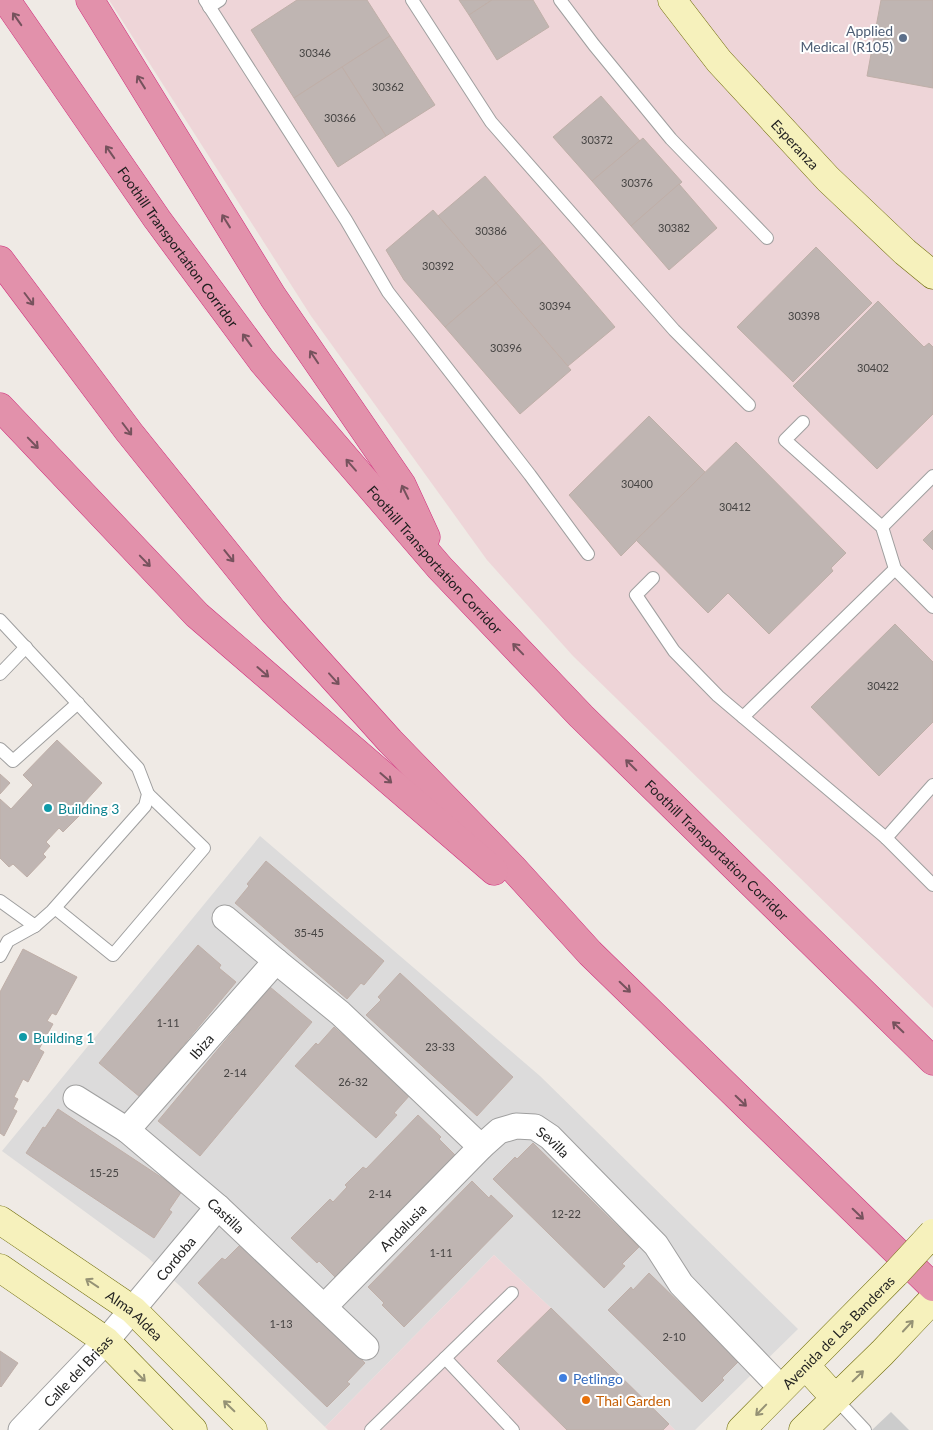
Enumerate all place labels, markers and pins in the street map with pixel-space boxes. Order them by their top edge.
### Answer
place label: Applied Medical (R105) [800,22,893,55]
marker: Applied Medical (R105) [897,32,909,44]
place label: Building 3 [58,800,119,817]
marker: Building 3 [42,802,54,814]
place label: Building 1 [33,1029,94,1046]
marker: Building 1 [17,1031,29,1043]
place label: Petlingo [573,1370,623,1387]
marker: Petlingo [557,1372,569,1384]
place label: Thai Garden [596,1392,671,1409]
marker: Thai Garden [580,1394,592,1406]

